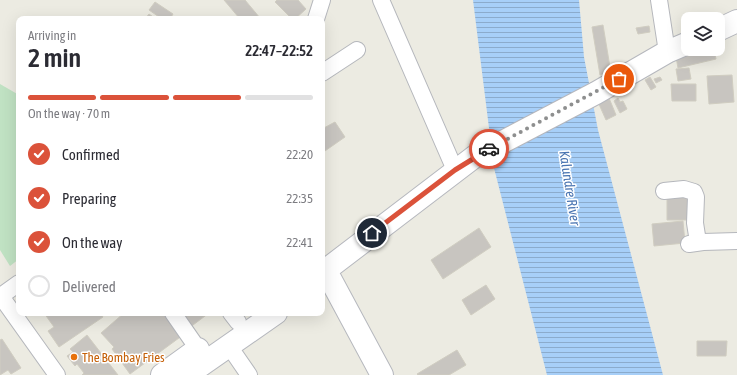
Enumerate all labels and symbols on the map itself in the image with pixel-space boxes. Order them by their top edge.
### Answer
pin [602,62,636,96]
courier [469,129,509,169]
water label: Kalundre River [556,150,584,227]
pin [355,216,389,250]
place label: The Bombay Fries [82,350,165,365]
marker: The Bombay Fries [69,352,79,362]

